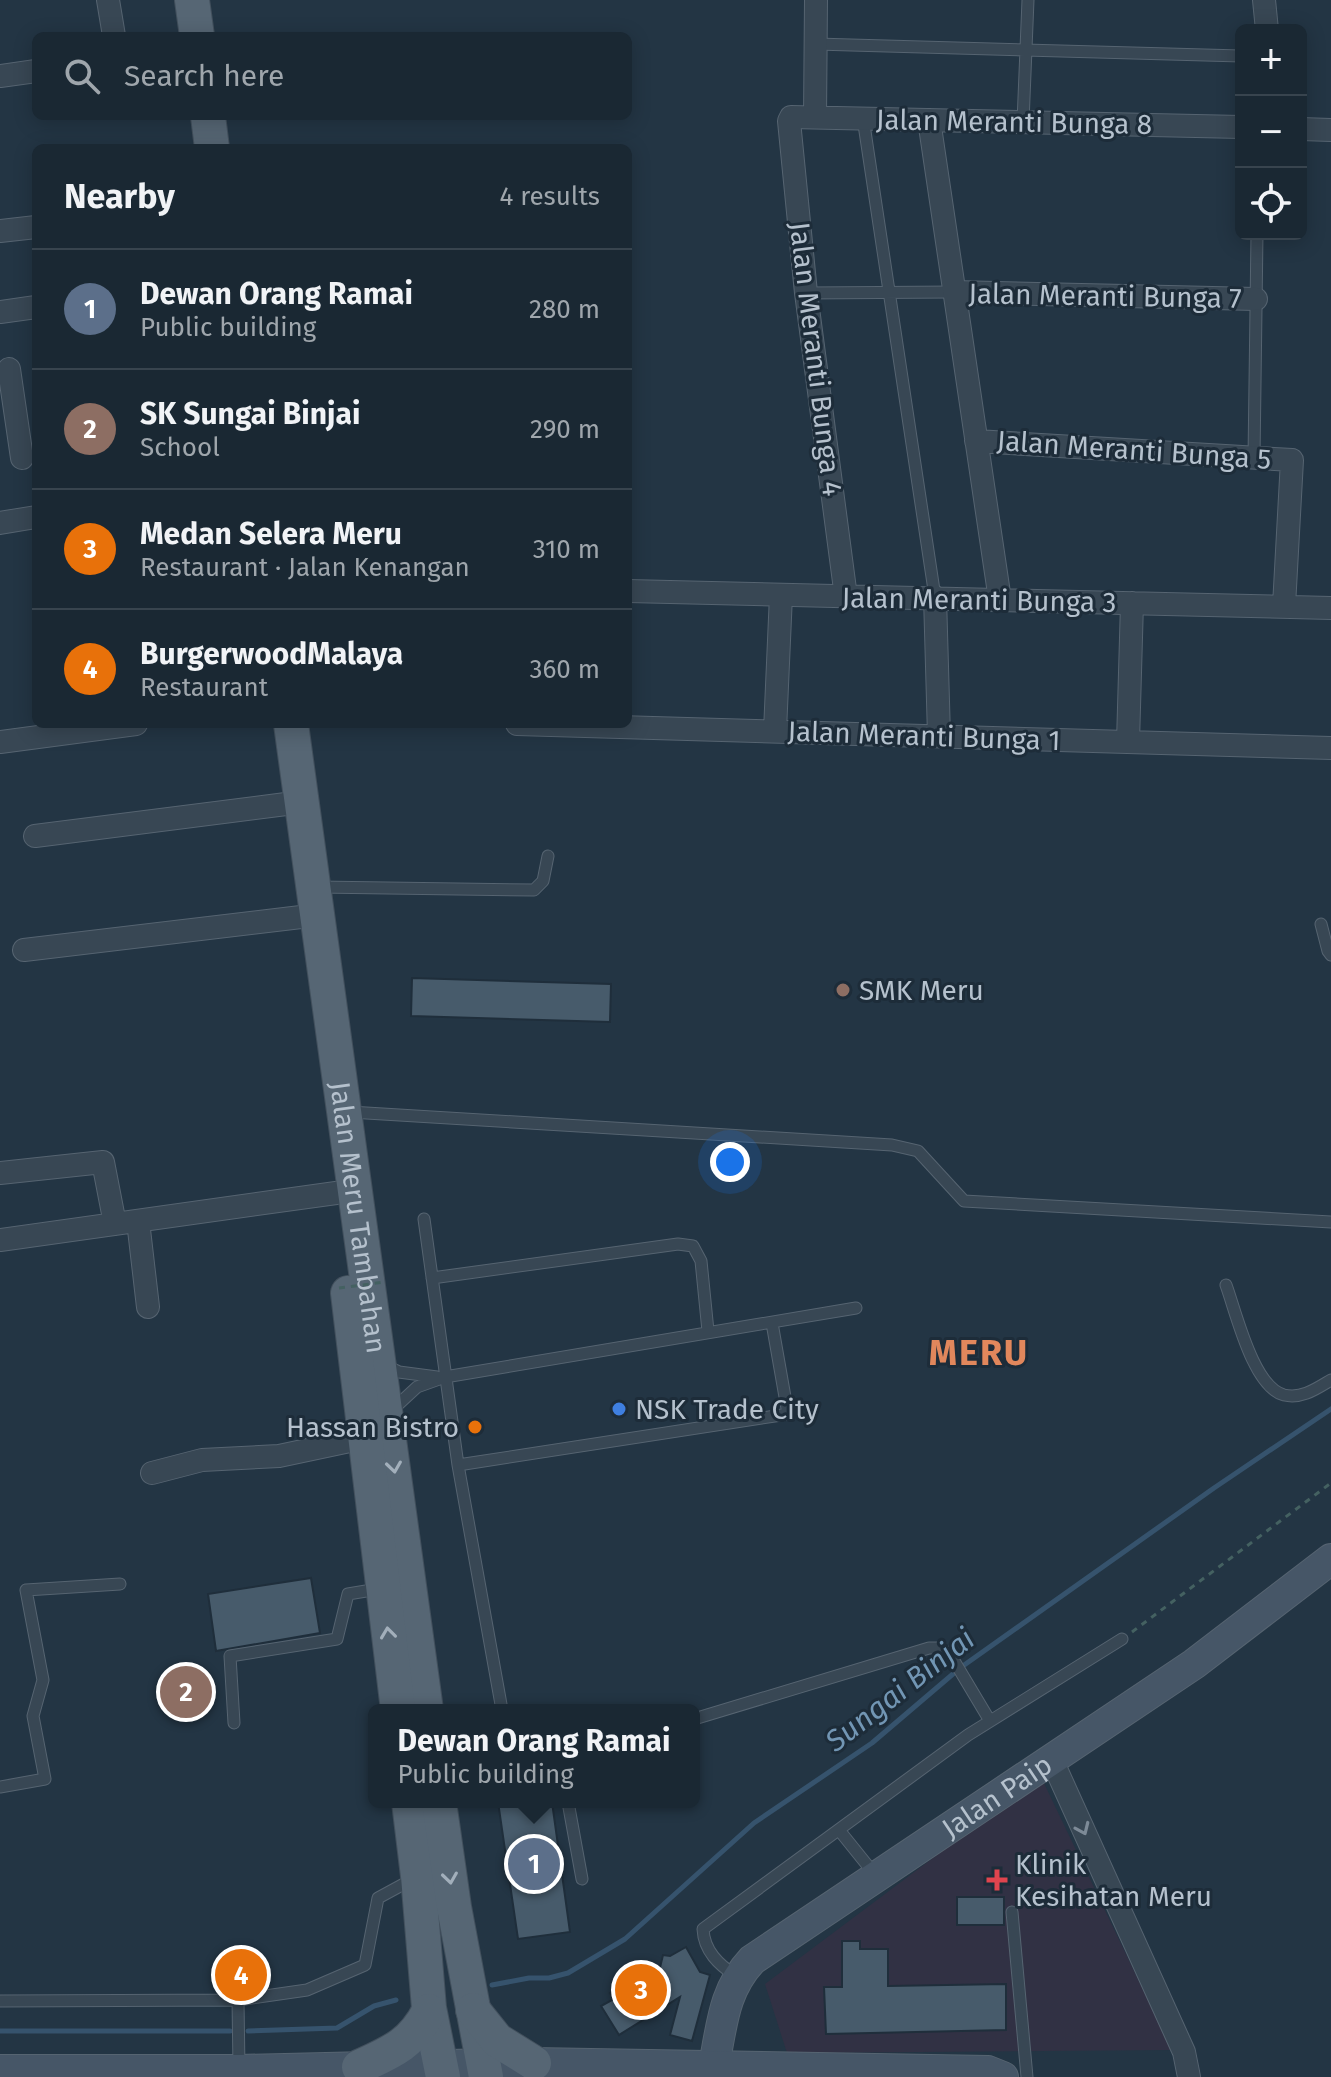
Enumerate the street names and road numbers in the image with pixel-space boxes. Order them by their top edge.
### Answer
street label: Jalan Meranti Bunga 8 [876,103,1152,141]
street label: Jalan Meranti Bunga 4 [783,220,849,498]
street label: Jalan Meranti Bunga 7 [968,277,1242,315]
street label: Jalan Meranti Bunga 5 [996,424,1272,476]
street label: Jalan Meranti Bunga 3 [841,581,1117,619]
street label: Jalan Meranti Bunga 1 [787,715,1061,757]
street label: Jalan Meru Tambahan [324,1079,394,1355]
street label: Jalan Paip [936,1748,1058,1845]

